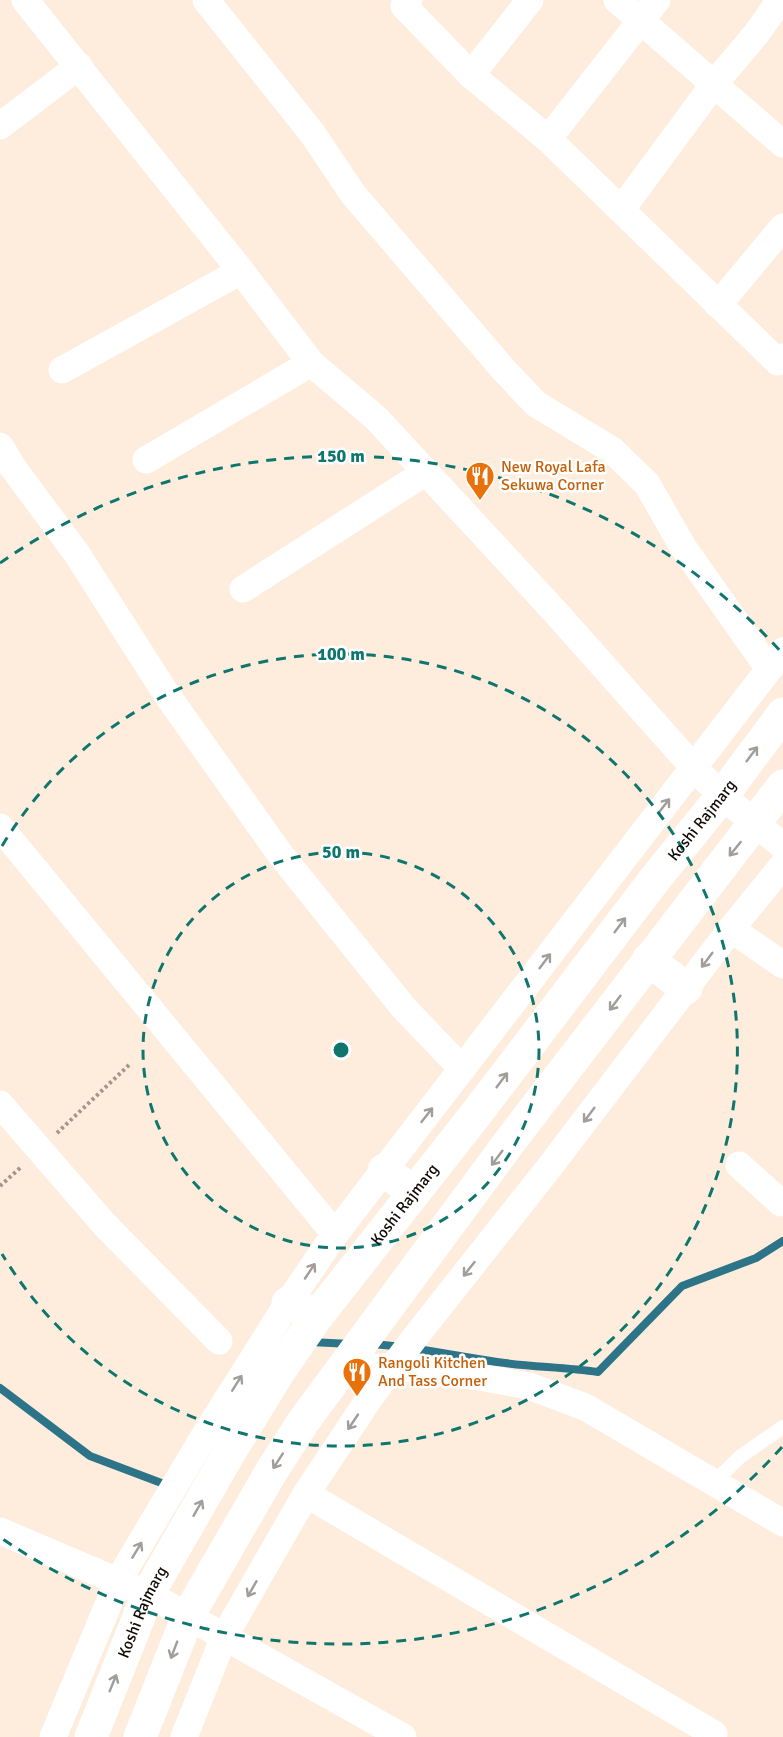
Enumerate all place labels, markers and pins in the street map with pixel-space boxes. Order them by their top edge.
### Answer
place label: New Royal Lafa Sekuwa Corner [501,457,606,495]
restaurant icon: New Royal Lafa Sekuwa Corner [464,460,496,502]
centre of rings [331,1040,351,1060]
place label: Rangoli Kitchen And Tass Corner [378,1353,487,1391]
restaurant icon: Rangoli Kitchen And Tass Corner [341,1356,373,1398]

